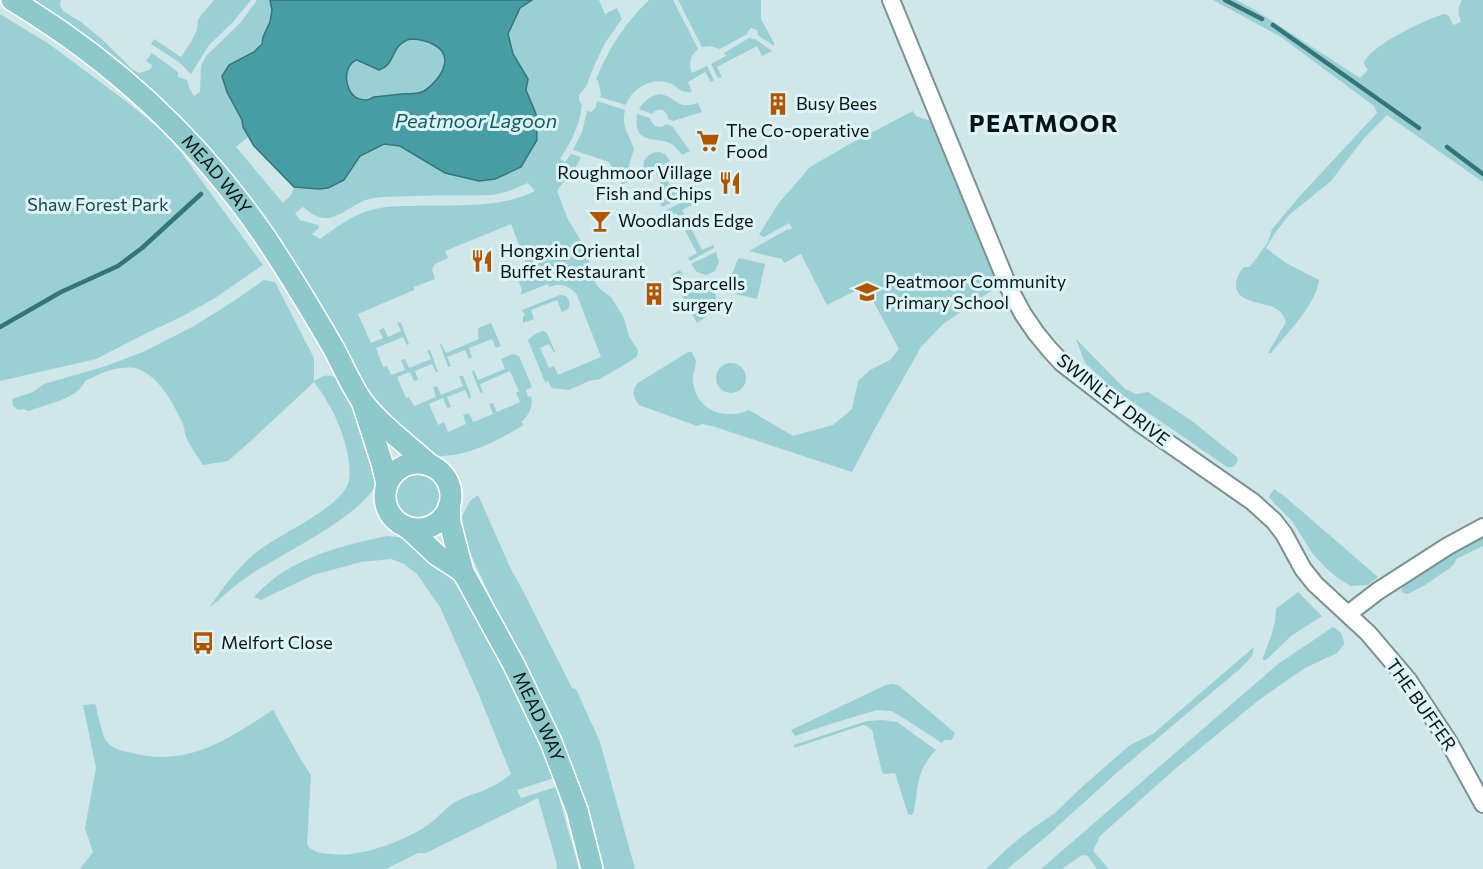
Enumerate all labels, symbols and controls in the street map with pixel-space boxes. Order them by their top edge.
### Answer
building icon: Busy Bees [765,91,791,117]
place label: Busy Bees [796,92,877,114]
water label: Peatmoor Lagoon [395,108,557,132]
district label: PEATMOOR [969,108,1119,137]
place label: The Co-operative Food [726,119,869,162]
supermarket icon: The Co-operative Food [695,128,721,154]
street label: MEAD WAY [177,130,257,218]
place label: Roughmoor Village Fish and Chips [557,161,712,204]
restaurant icon: Roughmoor Village Fish and Chips [717,170,743,196]
park label: Shaw Forest Park [27,193,169,215]
bar icon: Woodlands Edge [587,208,613,234]
place label: Woodlands Edge [618,209,754,231]
place label: Hongxin Oriental Buffet Restaurant [500,239,645,282]
restaurant icon: Hongxin Oriental Buffet Restaurant [469,248,495,274]
place label: Peatmoor Community Primary School [885,270,1066,313]
place label: Sparcells surgery [672,272,745,315]
school or university icon: Peatmoor Community Primary School [854,279,880,305]
building icon: Sparcells surgery [641,281,667,307]
street label: SWINLEY DRIVE [1053,348,1174,450]
bus stop icon: Melfort Close [190,630,216,656]
place label: Melfort Close [221,631,333,653]
street label: THE BUFFER [1382,654,1462,755]
street label: MEAD WAY [509,668,569,765]

